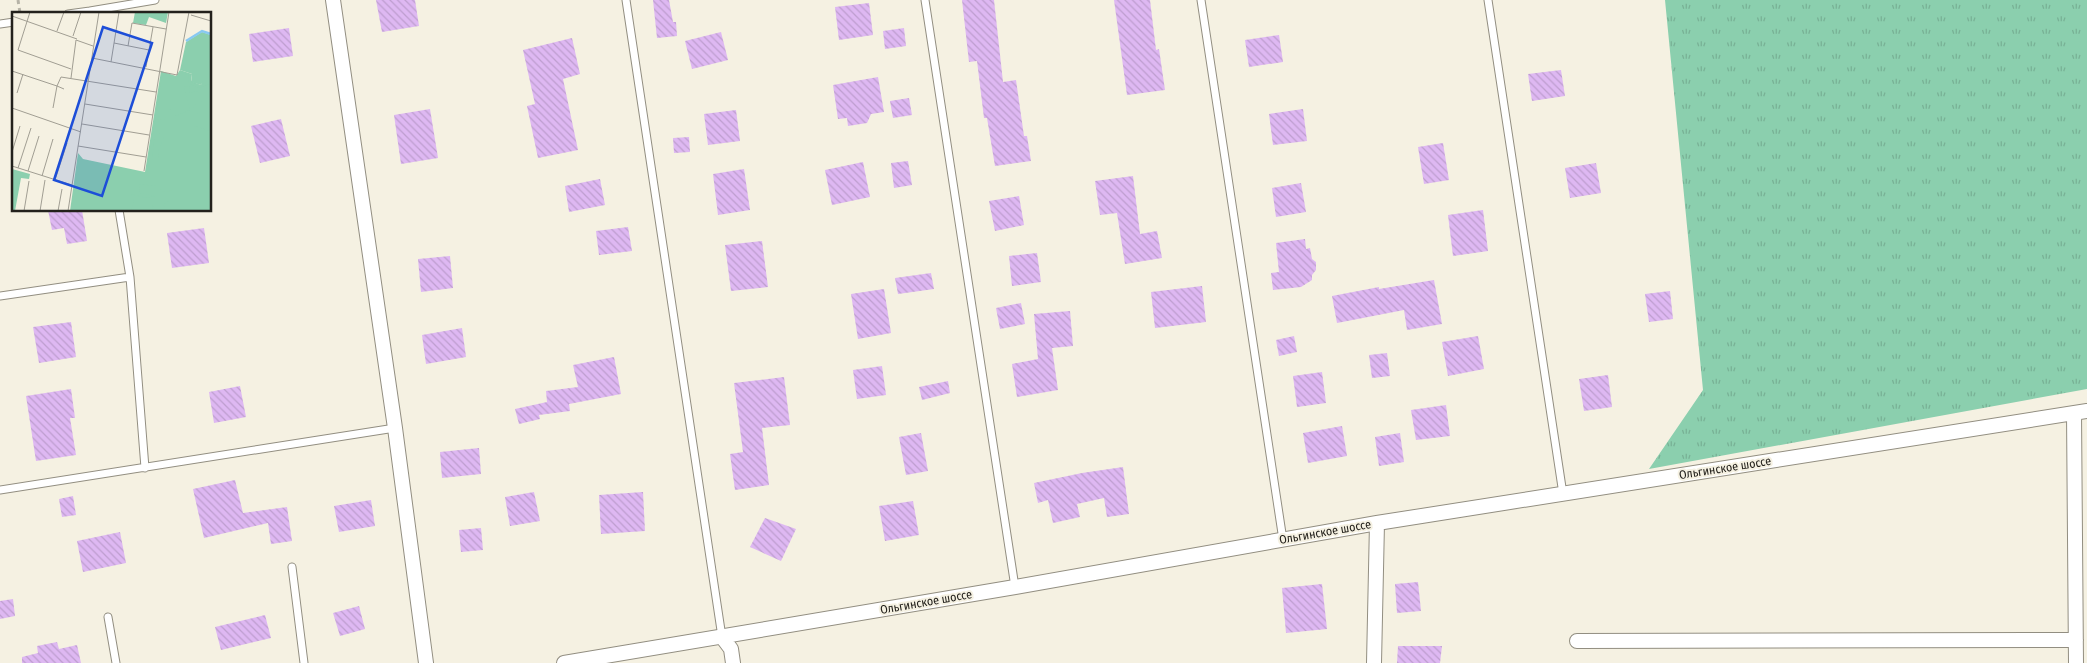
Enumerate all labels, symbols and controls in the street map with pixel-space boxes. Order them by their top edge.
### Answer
inset map [12,12,211,211]
street label: Ольгинское шоссе [1678,454,1772,482]
street label: Ольгинское шоссе [1278,517,1372,547]
street label: Ольгинское шоссе [879,587,973,617]

